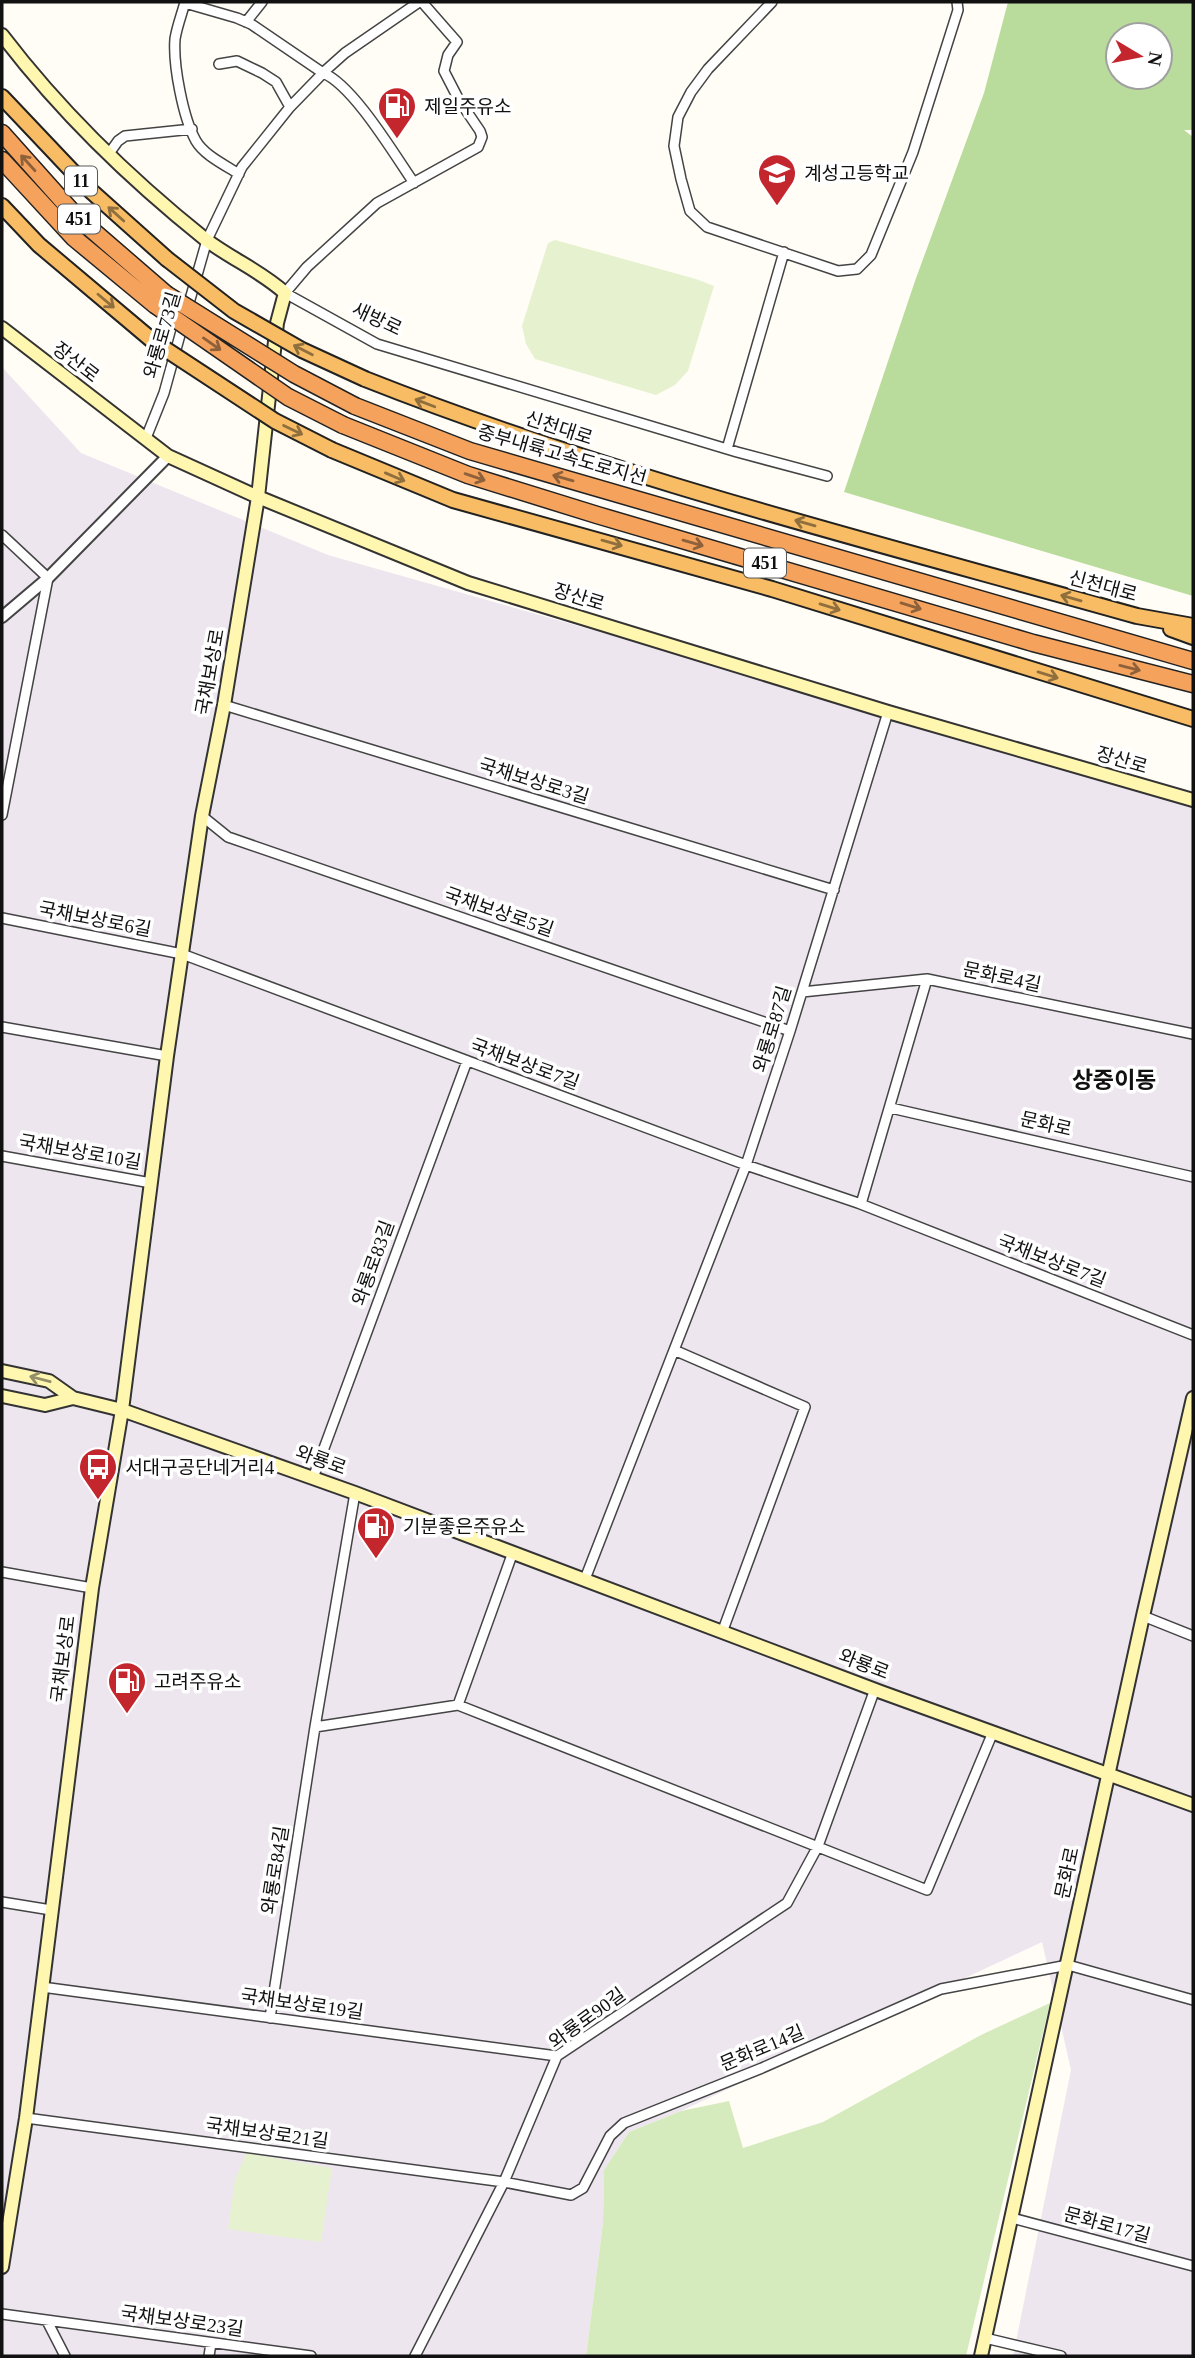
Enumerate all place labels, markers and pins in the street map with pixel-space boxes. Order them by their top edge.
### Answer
fuel station icon: 제일주유소 [376,85,418,140]
place label: 제일주유소 [424,96,511,117]
school or university icon: 계성고등학교 [756,152,798,207]
place label: 계성고등학교 [804,163,909,184]
bus stop icon: 서대구공단네거리4 [77,1446,119,1501]
place label: 서대구공단네거리4 [125,1457,275,1478]
fuel station icon: 기분좋은주유소 [355,1505,397,1560]
place label: 기분좋은주유소 [403,1516,525,1537]
fuel station icon: 고려주유소 [106,1660,148,1715]
place label: 고려주유소 [154,1671,241,1692]

